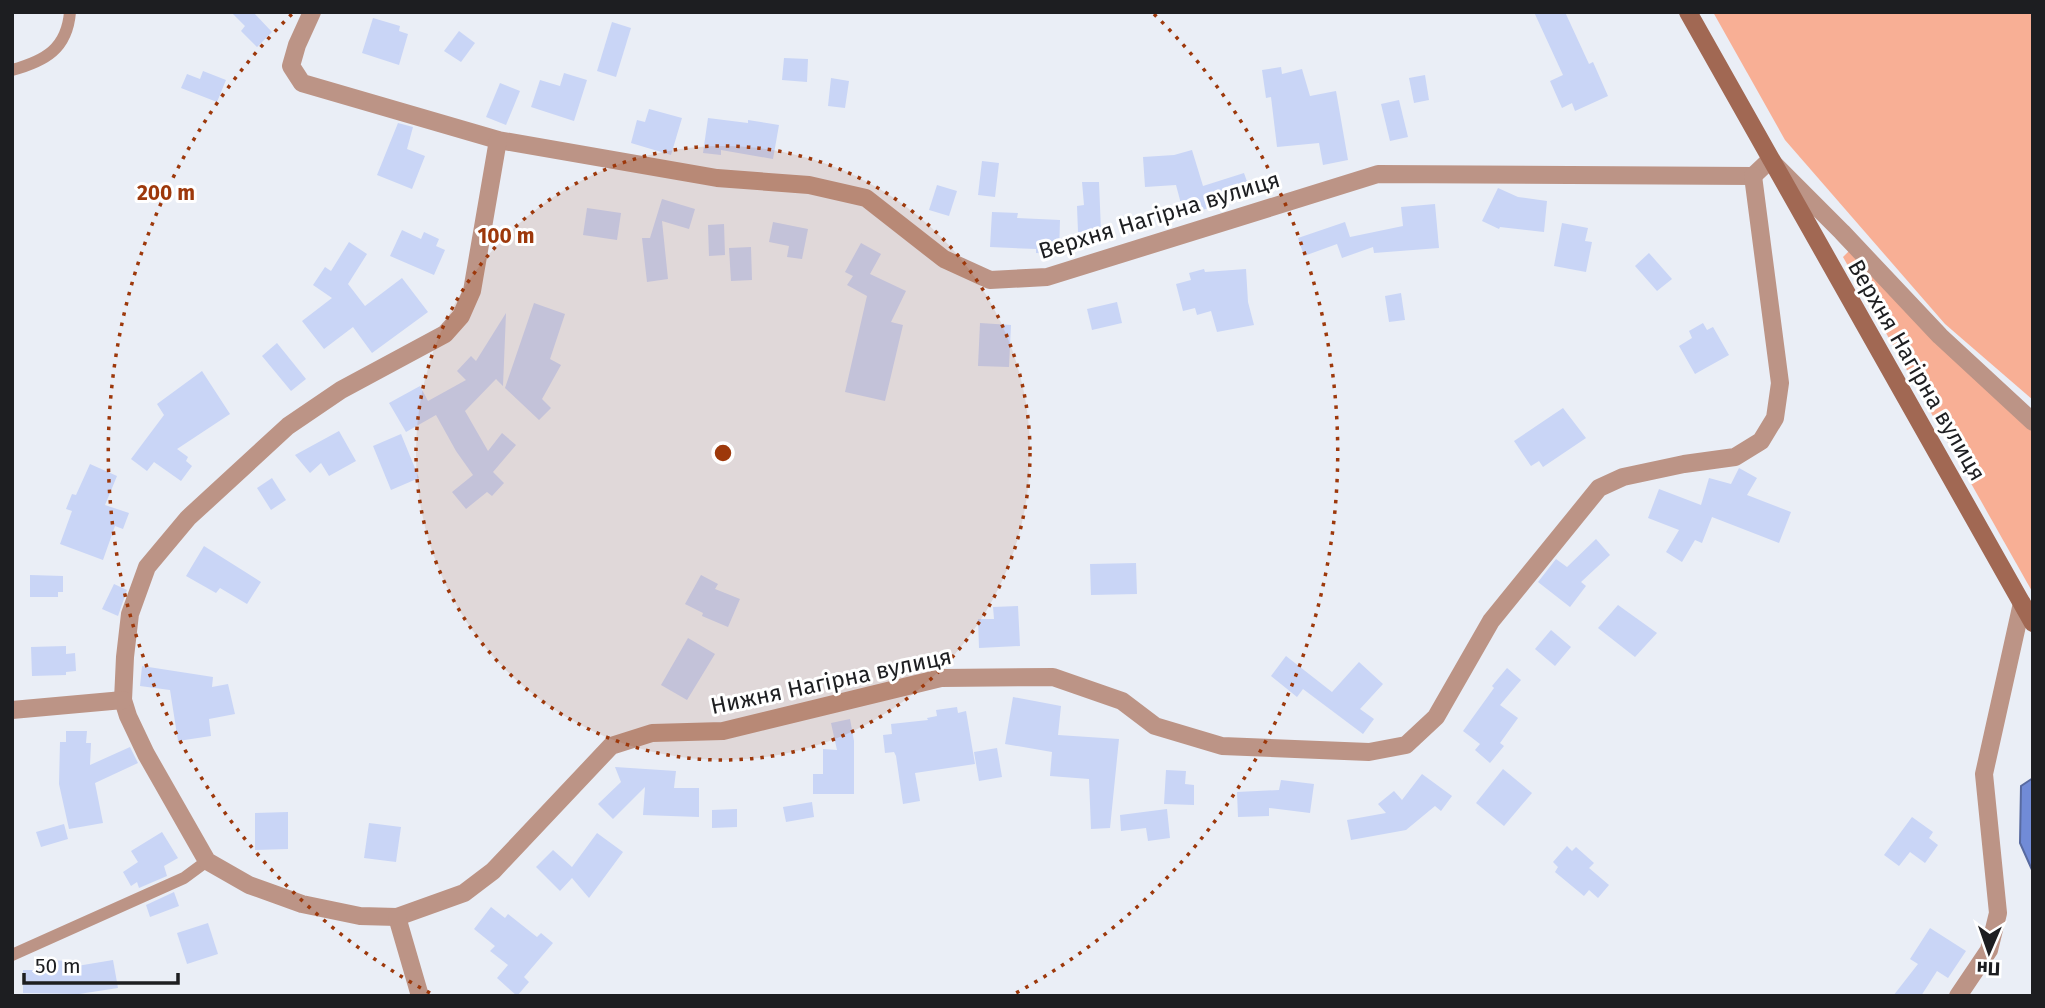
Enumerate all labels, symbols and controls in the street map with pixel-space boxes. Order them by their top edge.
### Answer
street label: Верхня Нагірна вулиця [1035,165,1283,265]
text: 200 m [137,180,195,206]
text: 100 m [477,223,535,249]
street label: Верхня Нагірна вулиця [1842,254,1992,486]
centre of rings [711,441,735,465]
street label: Нижня Нагірна вулиця [708,642,954,720]
north arrow [1954,917,2024,987]
scale bar [24,942,178,986]
text: 50 m [35,953,81,979]
text: Пн [1976,957,2001,980]

